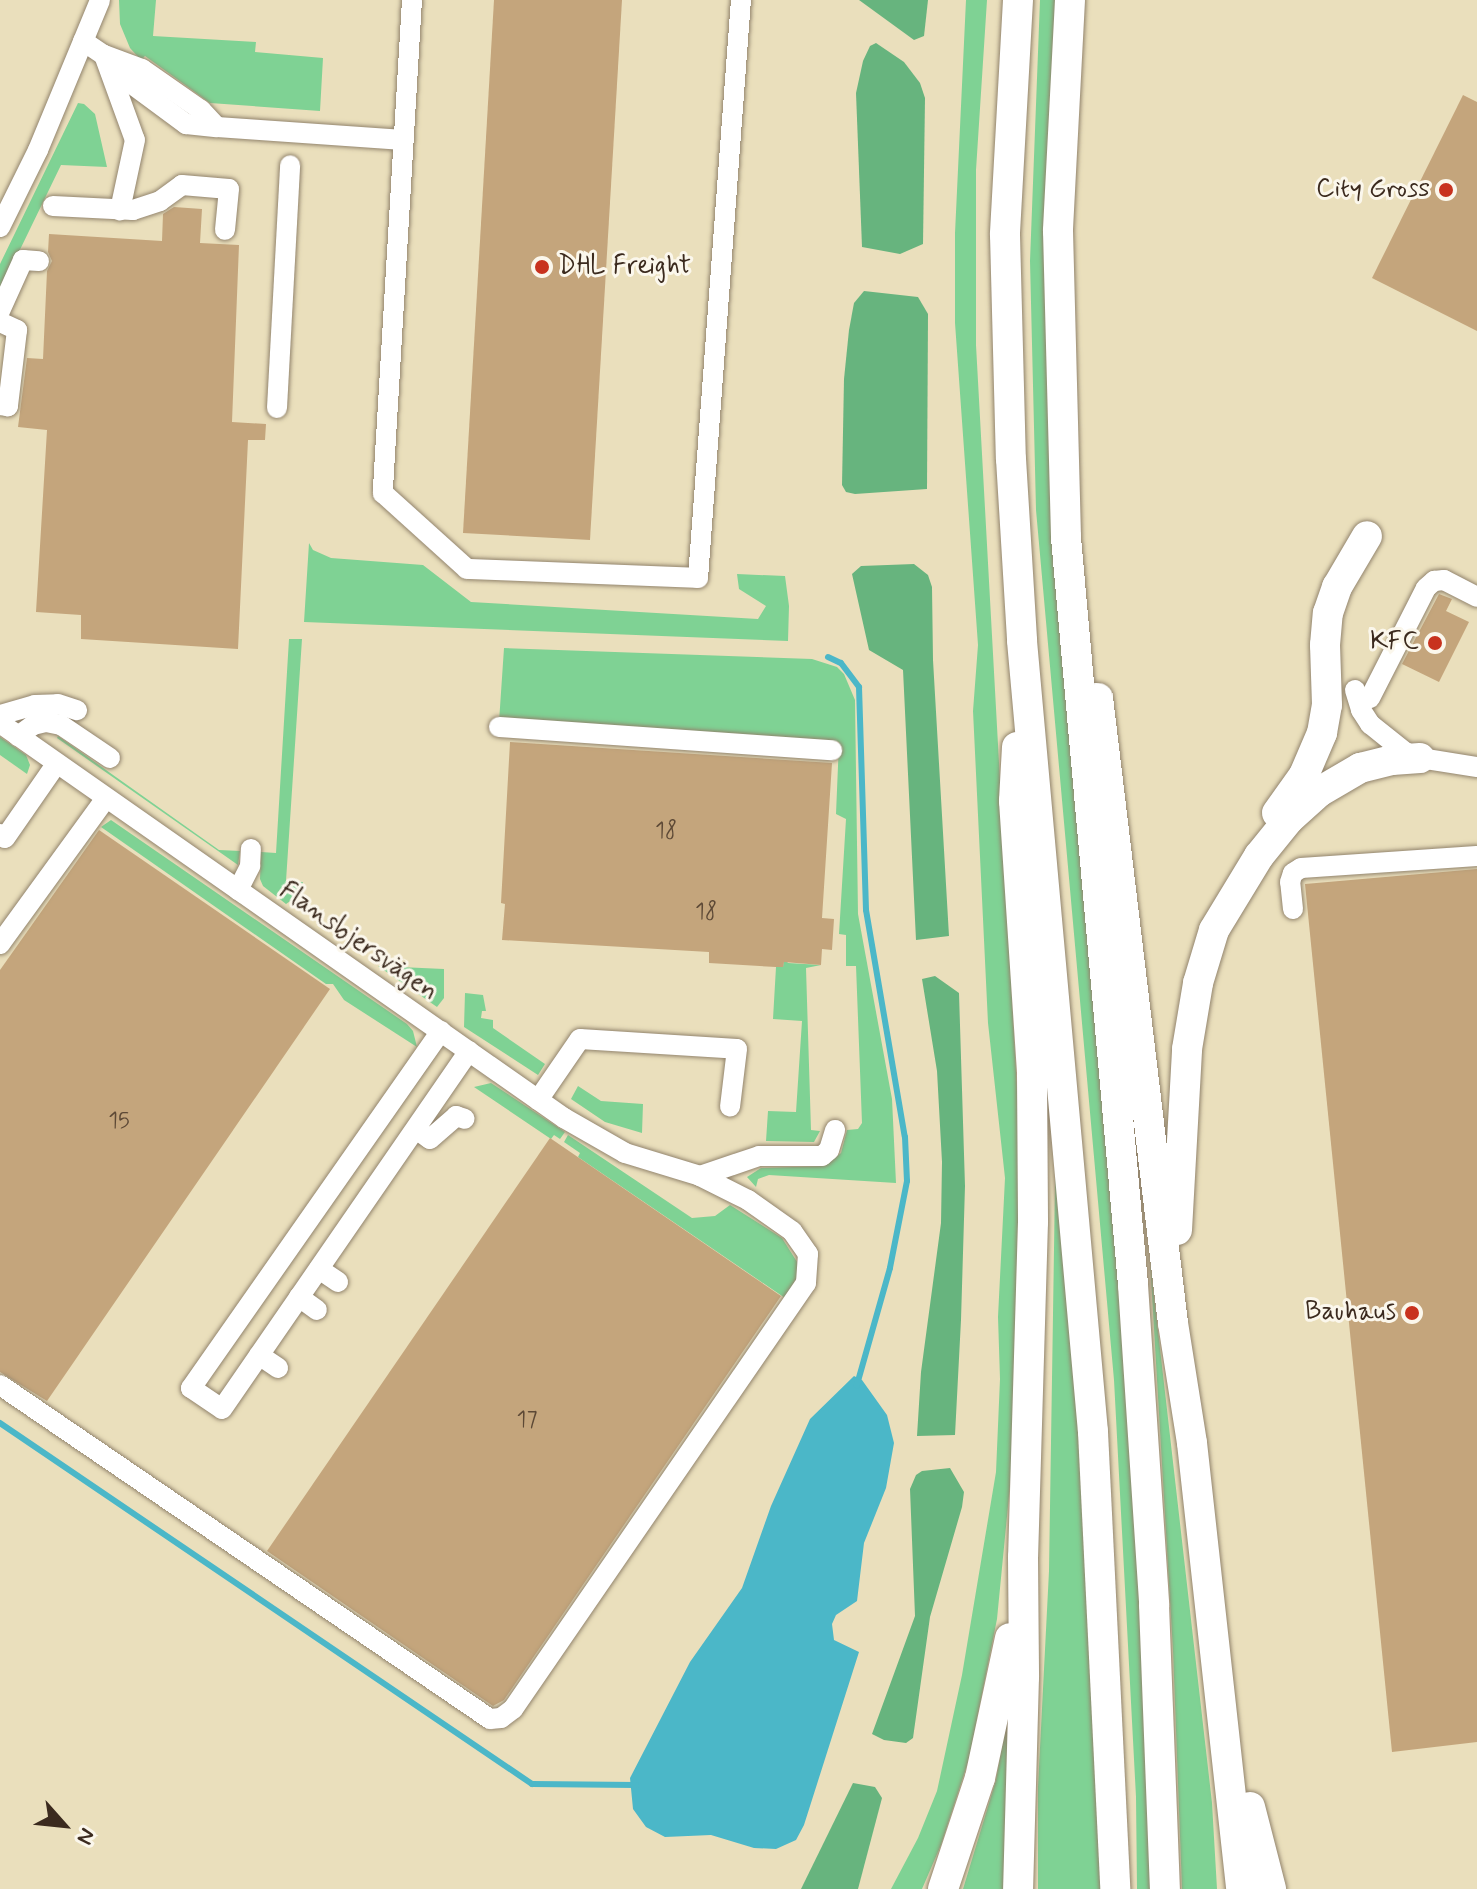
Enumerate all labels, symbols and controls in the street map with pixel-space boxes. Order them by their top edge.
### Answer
place label: City Gross [1316,174,1430,206]
marker: City Gross [1437,181,1455,199]
place label: DHL Freight [558,251,691,283]
marker: DHL Freight [533,258,551,276]
place label: KFC [1370,627,1419,659]
marker: KFC [1426,634,1444,652]
house number: 18 [655,819,677,845]
street label: Flansbjersvägen [273,876,443,1008]
house number: 18 [695,900,717,926]
house number: 15 [108,1109,130,1135]
place label: Bauhaus [1305,1297,1396,1329]
marker: Bauhaus [1403,1304,1421,1322]
house number: 17 [517,1408,537,1434]
north arrow [24,1785,104,1865]
text: N [70,1823,101,1849]

